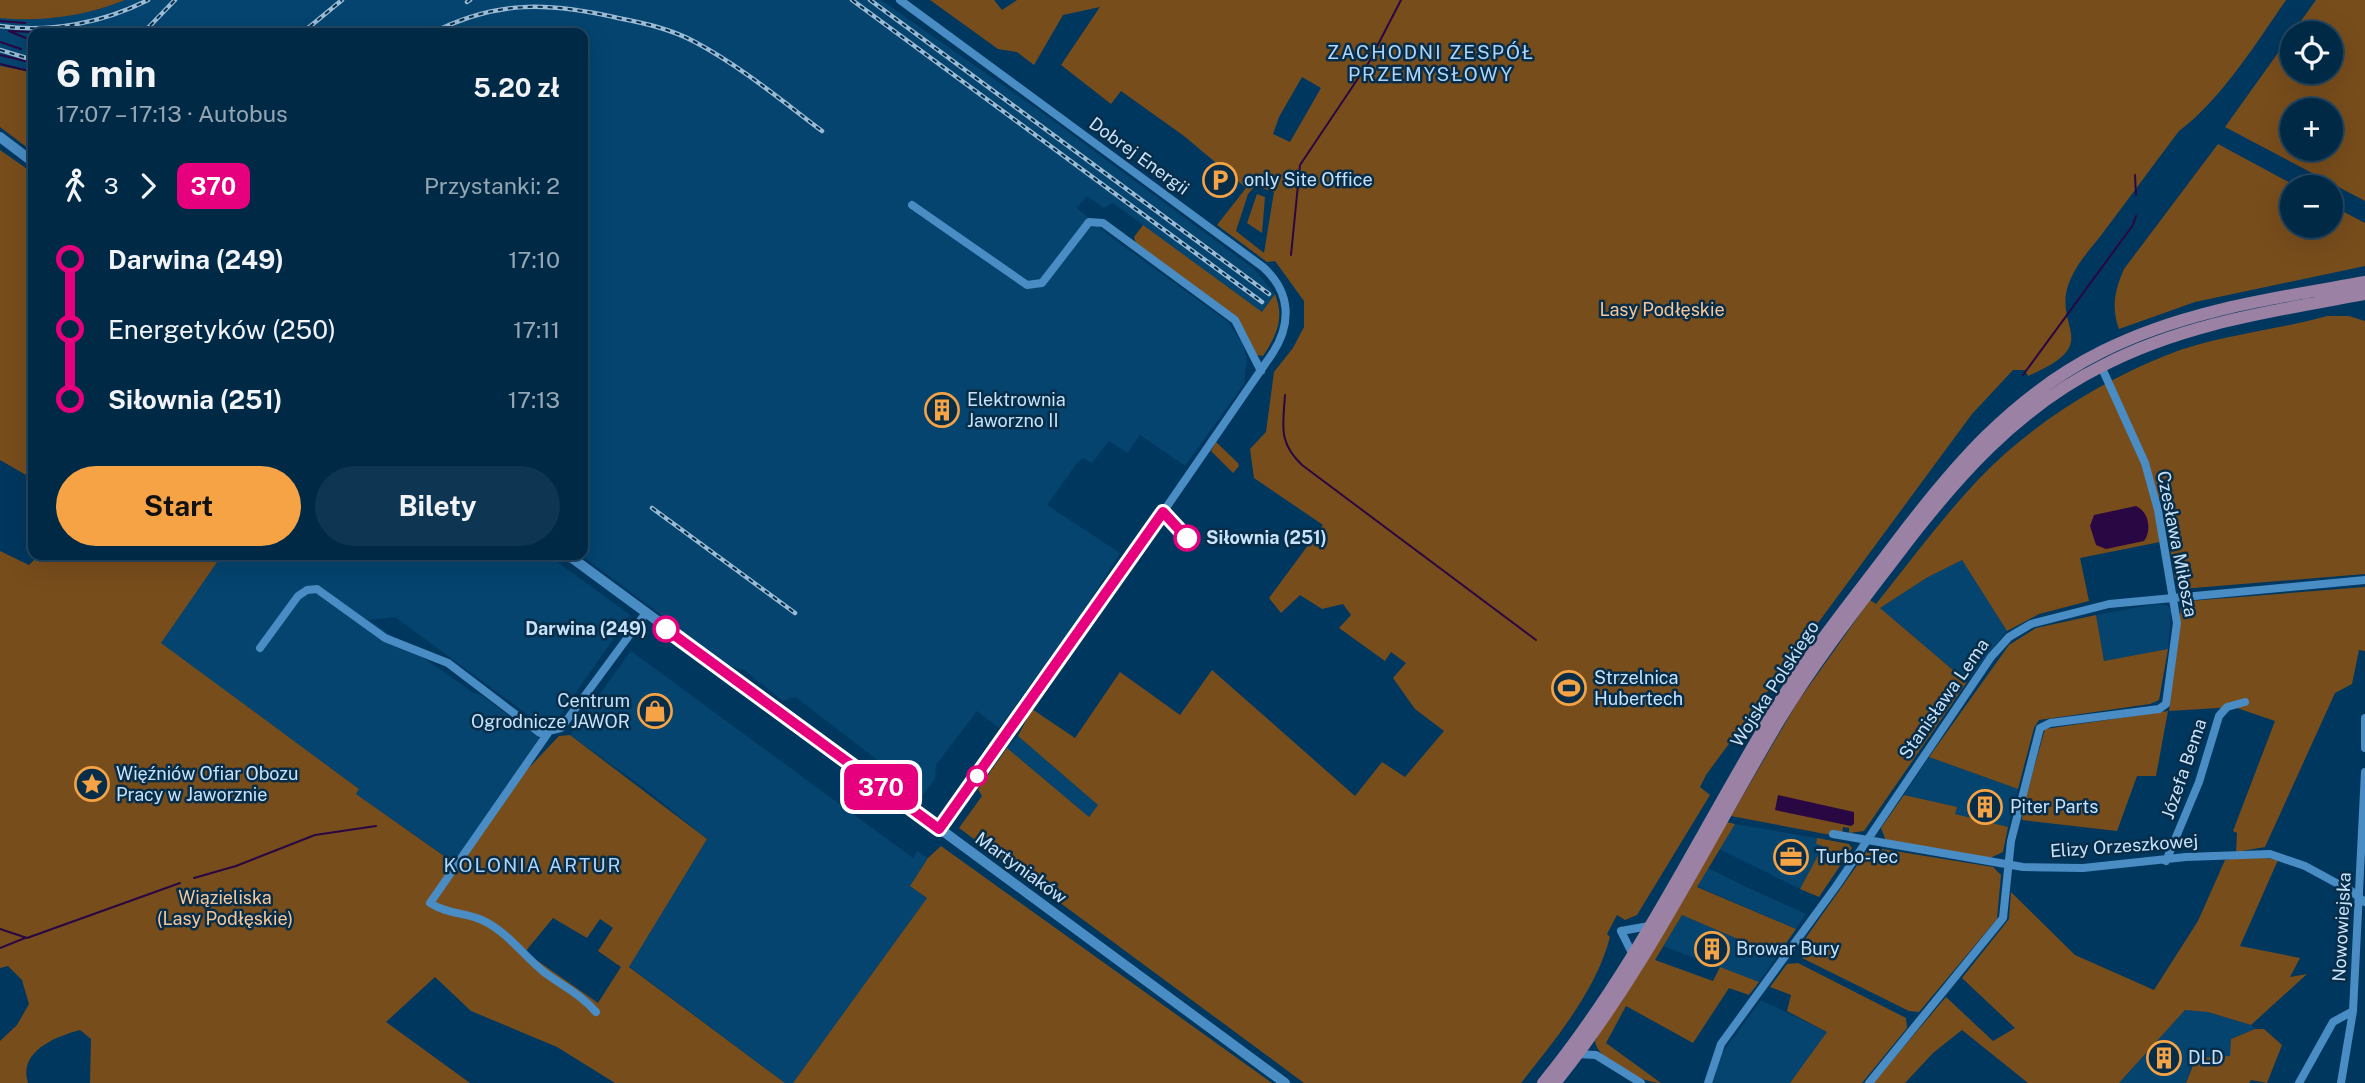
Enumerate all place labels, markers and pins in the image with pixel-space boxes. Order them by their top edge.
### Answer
parking icon: only Site Office [1201,161,1239,199]
place label: only Site Office [1244,169,1373,190]
place label: Elektrownia Jaworzno II [967,389,1066,431]
building icon: Elektrownia Jaworzno II [923,391,961,429]
marker: Siłownia (251) [1174,525,1200,551]
place label: Siłownia (251) [1206,527,1327,548]
marker: Darwina (249) [653,616,679,642]
place label: Darwina (249) [525,618,647,639]
place label: Strzelnica Hubertech [1594,667,1683,709]
sports icon: Strzelnica Hubertech [1550,669,1588,707]
place label: Centrum Ogrodnicze JAWOR [471,690,630,732]
shop icon: Centrum Ogrodnicze JAWOR [636,692,674,730]
place label: Więźniów Ofiar Obozu Pracy w Jaworznie [116,763,298,805]
place icon: Więźniów Ofiar Obozu Pracy w Jaworznie [73,765,111,803]
unlabelled marker [967,766,987,786]
building icon: Piter Parts [1966,788,2004,826]
place label: Piter Parts [2010,796,2098,817]
office icon: Turbo-Tec [1772,838,1810,876]
place label: Turbo-Tec [1816,846,1898,867]
building icon: Browar Bury [1693,930,1731,968]
place label: Browar Bury [1736,938,1840,959]
building icon: DLD [2145,1039,2183,1077]
place label: DLD [2188,1047,2223,1068]

